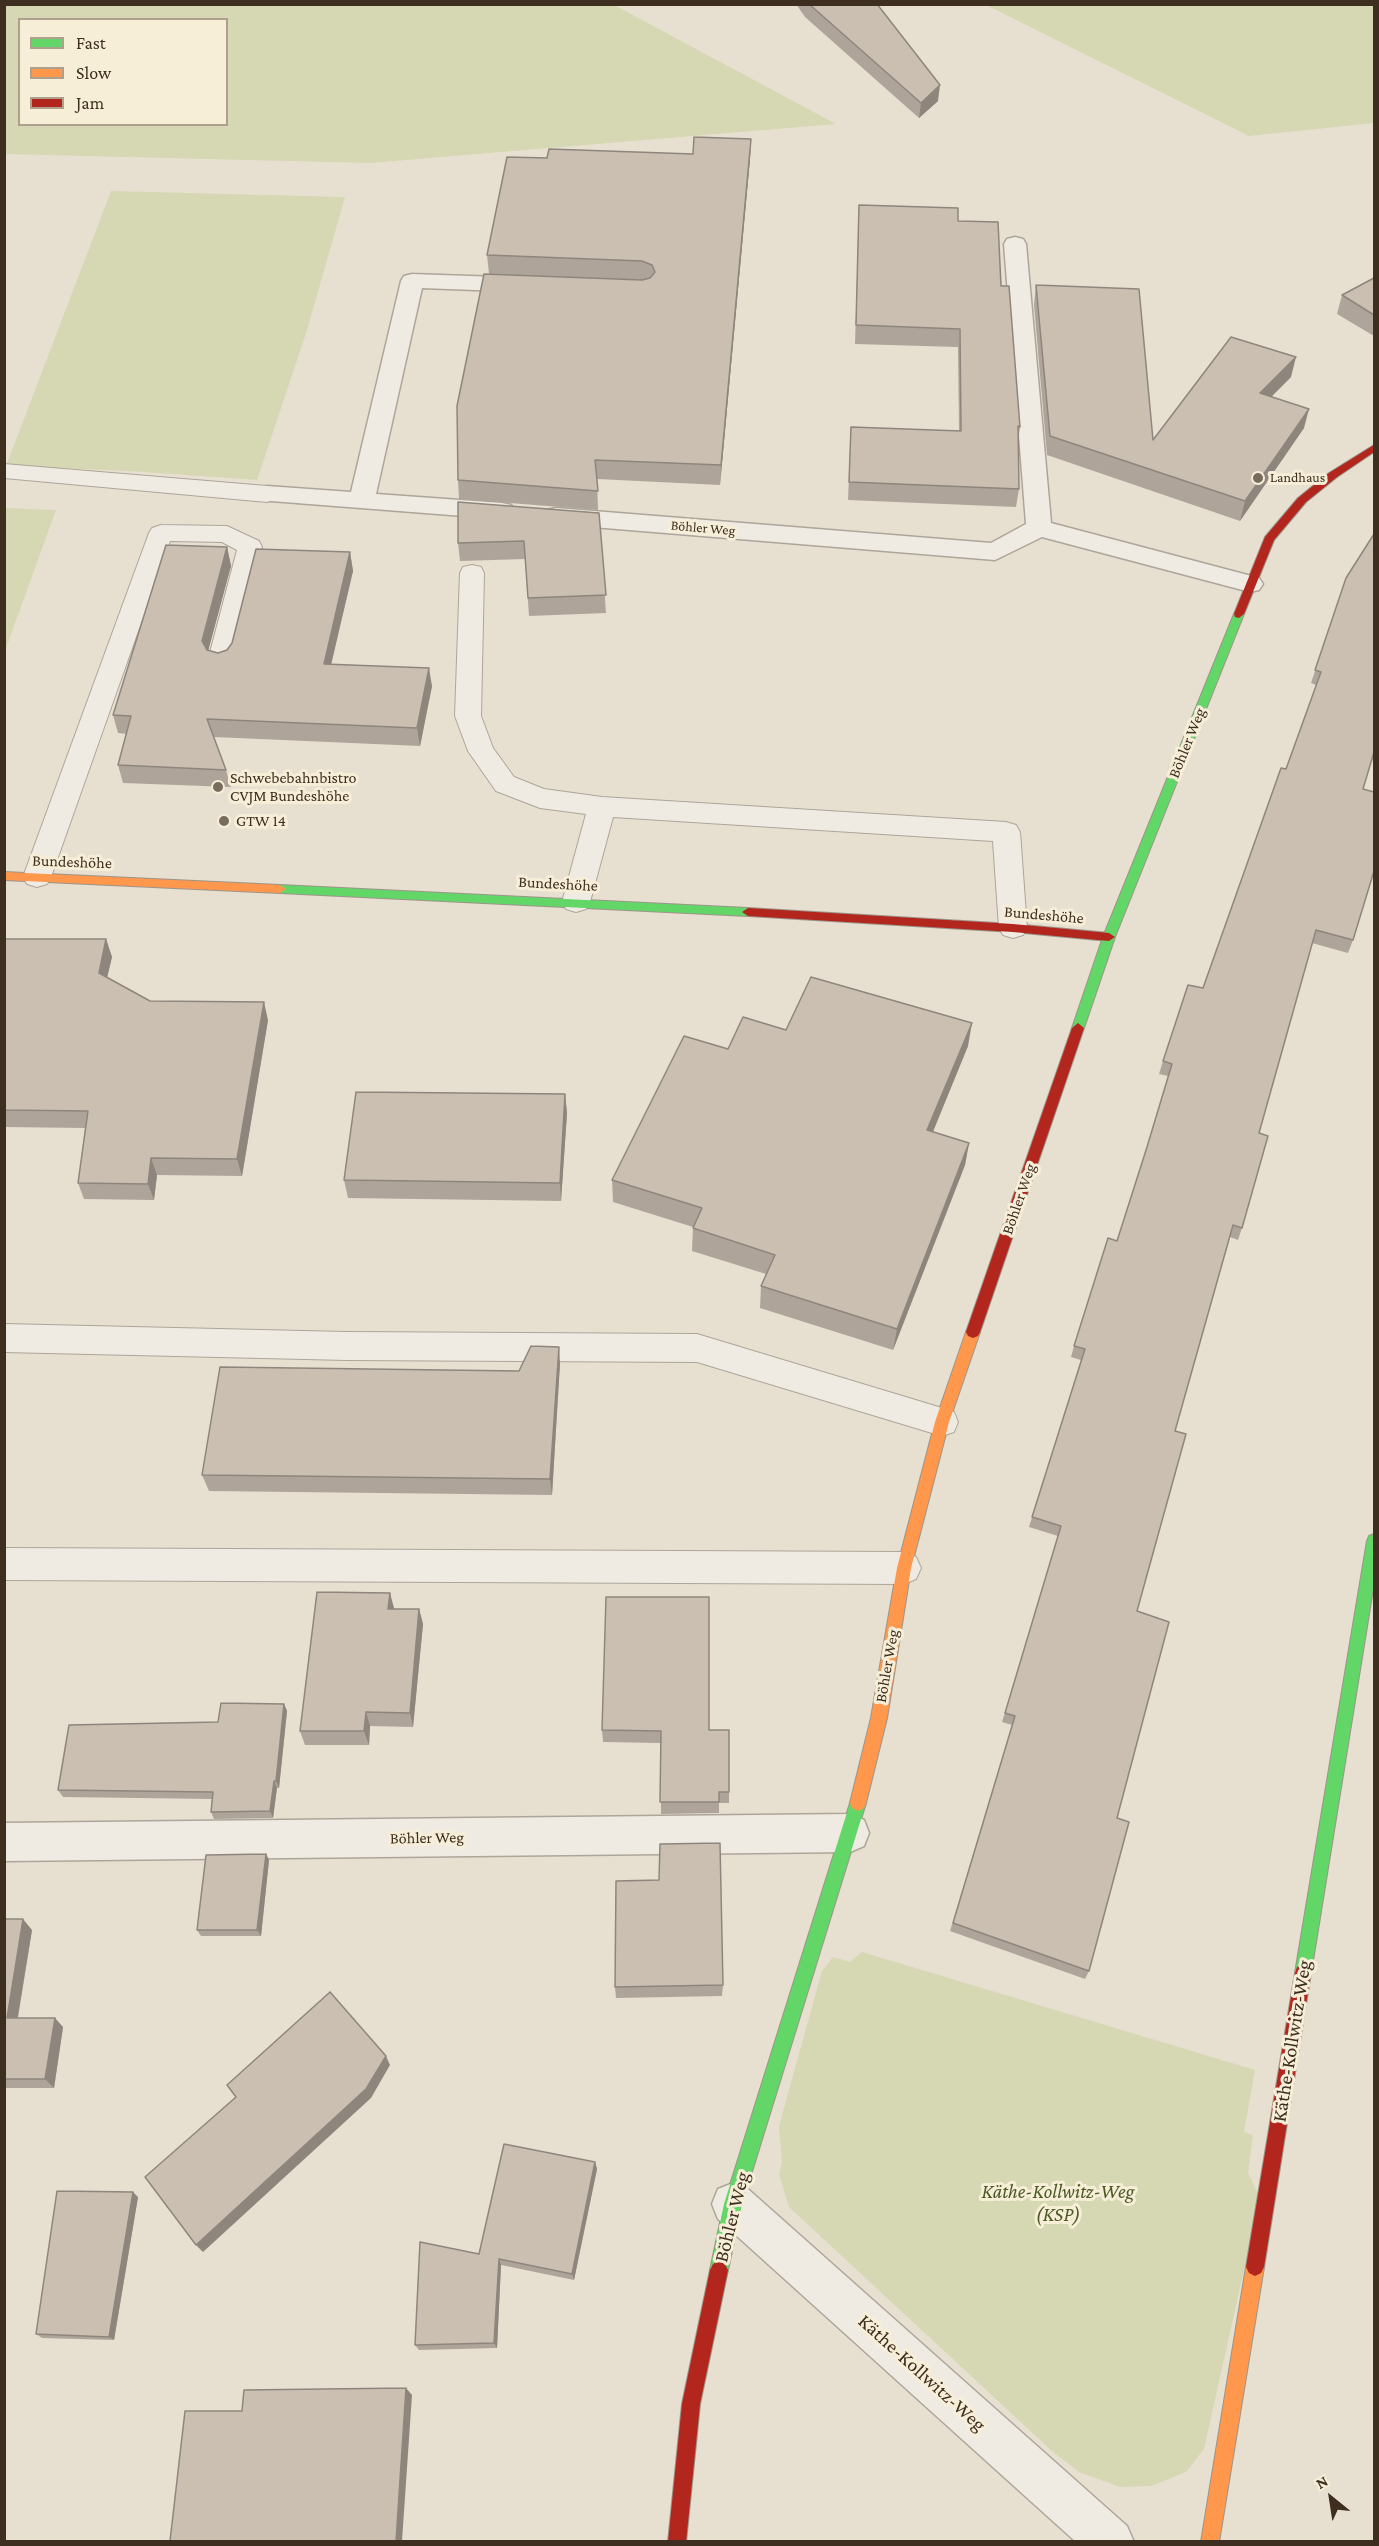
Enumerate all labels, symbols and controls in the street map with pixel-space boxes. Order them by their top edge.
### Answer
legend [18,18,228,126]
text: Fast [76,33,106,53]
text: Slow [76,63,111,83]
text: Jam [76,93,104,113]
place label: Landhaus [1270,470,1325,486]
marker: Landhaus [1251,471,1265,485]
street label: Böhler Weg [670,517,736,539]
street label: Böhler Weg [1164,705,1210,781]
place label: Schwebebahnbistro CVJM Bundeshöhe [230,768,356,806]
marker: Schwebebahnbistro CVJM Bundeshöhe [211,780,225,794]
place label: GTW 14 [236,811,286,831]
marker: GTW 14 [217,814,231,828]
street label: Bundeshöhe [32,851,112,873]
street label: Bundeshöhe [518,872,598,896]
street label: Bundeshöhe [1003,902,1085,928]
street label: Böhler Weg [998,1161,1040,1237]
street label: Böhler Weg [871,1628,903,1704]
street label: Böhler Weg [390,1828,464,1848]
street label: Käthe-Kollwitz-Weg [1267,1958,1317,2124]
street label: Böhler Weg [709,2169,755,2265]
park label: Käthe-Kollwitz-Weg (KSP) [982,2180,1134,2227]
street label: Käthe-Kollwitz-Weg [853,2309,991,2437]
north arrow [1301,2468,1361,2528]
text: N [1313,2472,1331,2492]

